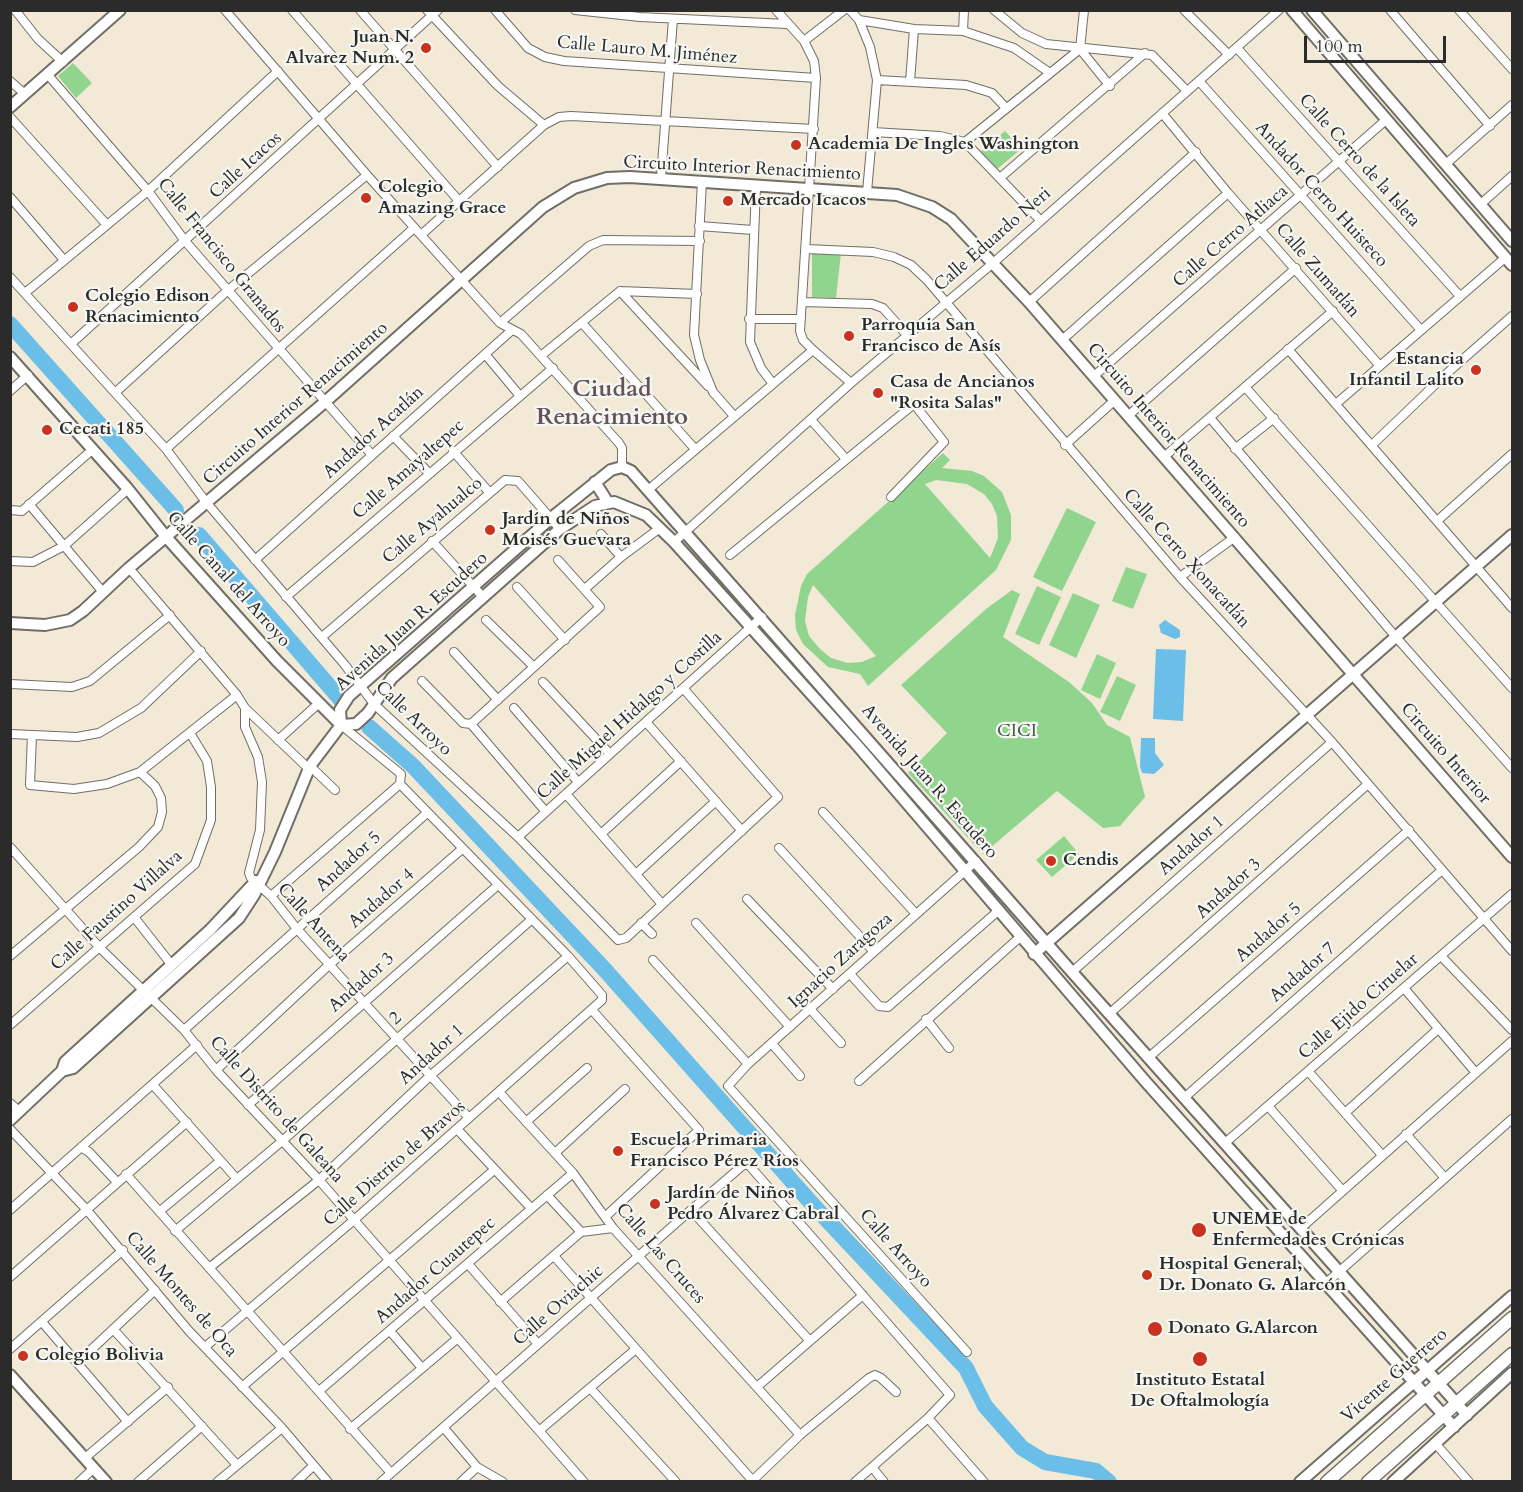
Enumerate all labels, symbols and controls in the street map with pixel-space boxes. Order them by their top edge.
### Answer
scale bar [1307,24,1450,62]
place label: Juan N. Alvarez Num. 2 [285,27,414,70]
street label: Calle Lauro M. Jiménez [556,32,738,70]
text: 100 m [1315,34,1363,59]
marker: Juan N. Alvarez Num. 2 [419,41,433,55]
street label: Calle Cerro de la Isleta [1294,90,1424,232]
street label: Andador Cerro Huisteco [1250,118,1392,272]
street label: Calle Icacos [205,128,287,204]
place label: Academia De Ingles Washington [808,134,1079,156]
marker: Academia De Ingles Washington [789,138,803,152]
street label: Circuito Interior Renacimiento [623,152,861,186]
street label: Calle Francisco Granados [152,174,290,338]
place label: Colegio Amazing Grace [378,177,506,219]
street label: Calle Cerro Atliaca [1169,181,1293,293]
street label: Calle Eduardo Neri [930,183,1056,297]
place label: Mercado Icacos [740,190,866,212]
marker: Colegio Amazing Grace [359,191,373,205]
marker: Mercado Icacos [721,194,735,208]
street label: Calle Zumatlán [1270,220,1364,322]
place label: Colegio Edison Renacimiento [85,286,210,328]
marker: Colegio Edison Renacimiento [66,300,80,314]
place label: Parroquia San Francisco de Asís [861,315,1001,358]
street label: Circuito Interior Renacimiento [199,318,393,490]
marker: Parroquia San Francisco de Asís [842,329,856,343]
street label: Circuito Interior Renacimiento [1082,339,1254,533]
place label: Estancia Infantil Lalito [1349,349,1464,392]
marker: Estancia Infantil Lalito [1469,363,1483,377]
place label: Casa de Ancianos "Rosita Salas" [890,372,1035,415]
district label: Ciudad Renacimiento [536,376,688,432]
street label: Andador Acatlán [319,382,429,484]
marker: Casa de Ancianos "Rosita Salas" [871,386,885,400]
street label: Calle Amayaltepec [349,416,469,524]
place label: Cecati 185 [59,419,144,441]
marker: Cecati 185 [40,423,54,437]
street label: Calle Ayahualco [379,473,487,569]
street label: Calle Cerro Xonacatlán [1118,485,1254,633]
street label: Calle Canal del Arroyo [162,508,294,652]
place label: Jardín de Niños Moisés Guevara [502,509,631,552]
marker: Jardín de Niños Moisés Guevara [483,523,497,537]
street label: Avenida Juan R. Escudero [331,548,493,696]
street label: Calle Miguel Hidalgo y Costilla [533,627,727,805]
street label: Calle Arroyo [370,677,456,761]
street label: Circuito Interior [1395,699,1495,809]
street label: Avenida Juan R. Escudero [856,700,1002,864]
park label: CICI [997,721,1037,743]
street label: Andador 1 [1155,812,1229,880]
street label: Andador 5 [312,827,386,897]
street label: Calle Faustino Villalva [47,846,187,976]
place label: Cendis [1063,850,1119,872]
marker: Cendis [1044,854,1058,868]
street label: Andador 3 [1192,854,1266,924]
street label: Andador 4 [345,865,419,933]
street label: Calle Antena [272,879,354,967]
street label: Andador 5 [1232,899,1306,967]
street label: Ignacio Zaragoza [784,909,898,1013]
street label: Andador 7 [1266,939,1340,1007]
street label: Andador 3 [325,949,399,1017]
street label: Calle Ejido Ciruelar [1295,949,1423,1065]
street label: 2 [385,1008,407,1030]
street label: Andador 1 [395,1020,469,1090]
street label: Calle Distrito de Galeana [204,1032,348,1188]
street label: Calle Distrito de Bravos [320,1096,470,1232]
place label: Escuela Primaria Francisco Pérez Ríos [630,1130,799,1172]
marker: Escuela Primaria Francisco Pérez Ríos [611,1144,625,1158]
place label: Jardín de Niños Pedro Álvarez Cabral [667,1183,839,1226]
marker: Jardín de Niños Pedro Álvarez Cabral [648,1197,662,1211]
street label: Calle Las Cruces [611,1199,709,1309]
street label: Calle Arroyo [854,1205,936,1293]
place label: UNEME de Enfermedades Crónicas [1212,1209,1404,1252]
street label: Andador Cuautepec [371,1213,501,1329]
marker: UNEME de Enfermedades Crónicas [1190,1221,1208,1239]
street label: Calle Montes de Oca [121,1228,241,1362]
place label: Hospital General, Dr. Donato G. Alarcón [1159,1254,1346,1296]
street label: Calle Oviachic [509,1261,609,1351]
marker: Hospital General, Dr. Donato G. Alarcón [1140,1268,1154,1282]
place label: Donato G.Alarcon [1168,1318,1318,1340]
marker: Donato G.Alarcon [1146,1320,1164,1338]
street label: Vicente Guerrero [1338,1324,1452,1428]
place label: Colegio Bolivia [35,1345,164,1367]
marker: Colegio Bolivia [16,1349,30,1363]
marker: Instituto Estatal De Oftalmología [1191,1350,1209,1368]
place label: Instituto Estatal De Oftalmología [1130,1370,1270,1412]

